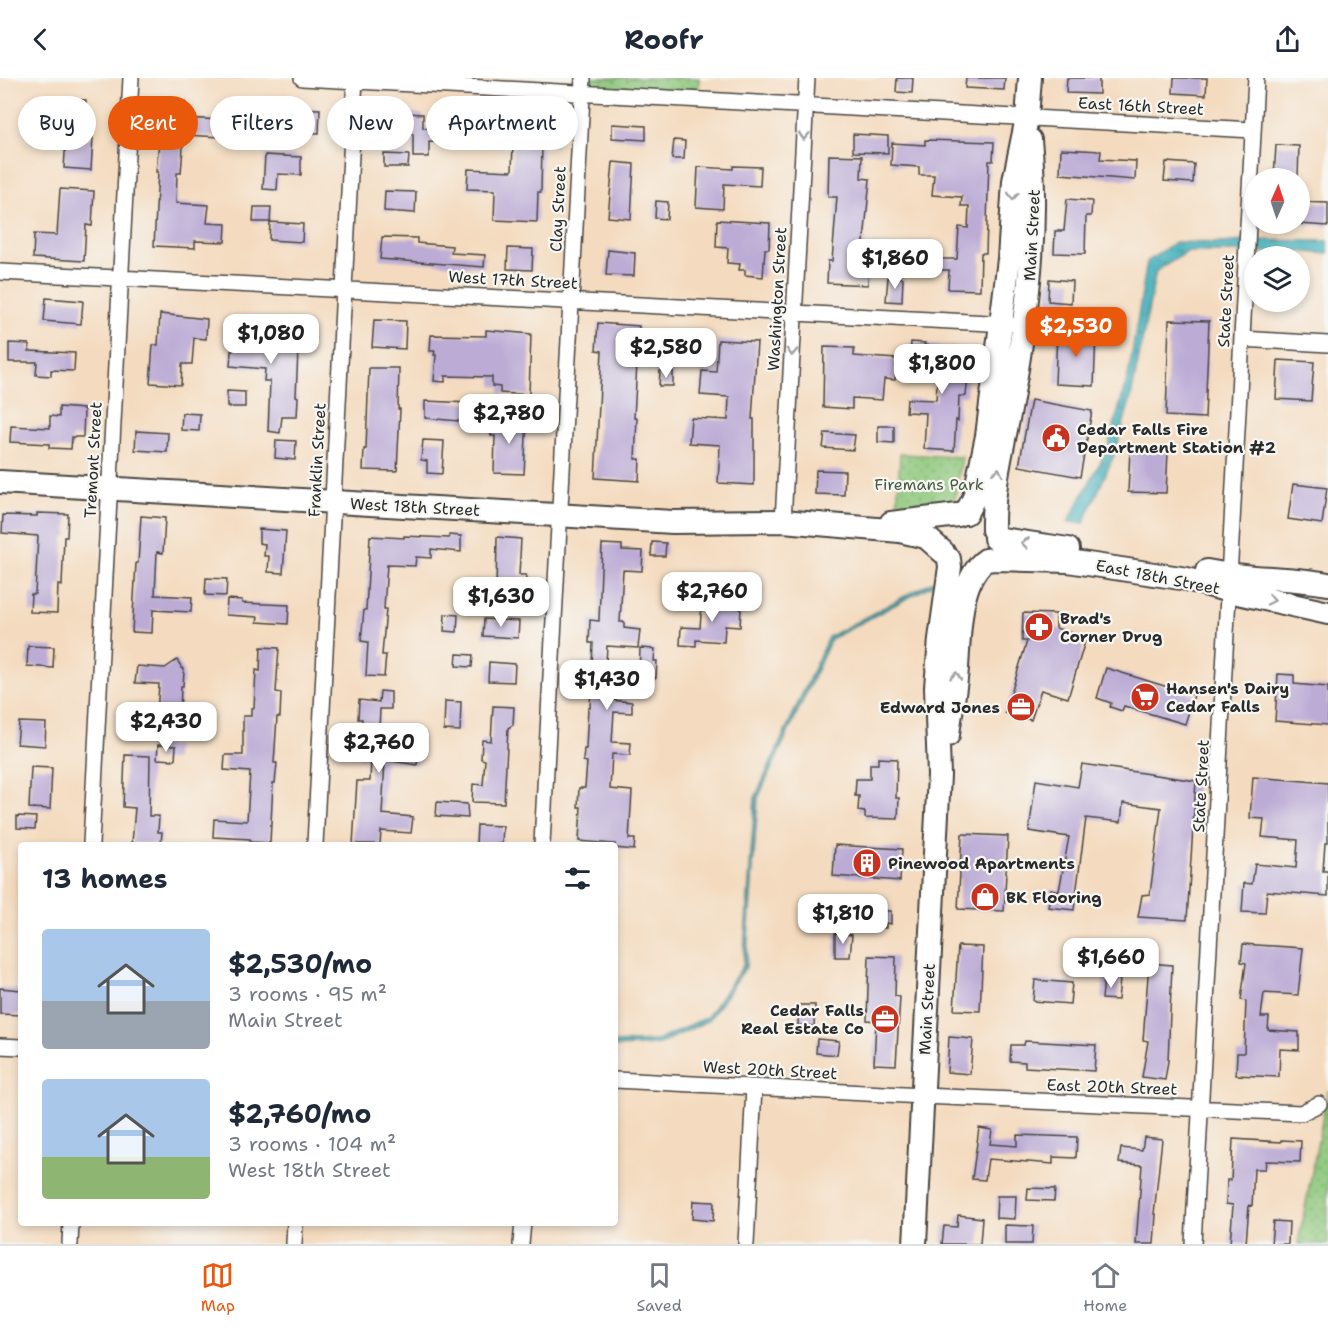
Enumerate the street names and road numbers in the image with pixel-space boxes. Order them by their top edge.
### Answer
street label: East 16th Street [1078,92,1204,120]
street label: Clay Street [545,166,571,252]
street label: Main Street [1019,189,1045,281]
street label: Washington Street [763,226,791,372]
street label: State Street [1213,254,1239,348]
street label: West 17th Street [448,266,578,294]
street label: Tremont Street [79,401,107,519]
street label: Franklin Street [304,402,330,518]
street label: West 18th Street [349,493,481,521]
street label: East 18th Street [1094,555,1222,599]
street label: State Street [1188,739,1214,833]
street label: Main Street [914,963,940,1055]
street label: West 20th Street [702,1056,838,1084]
street label: East 20th Street [1046,1074,1178,1100]

